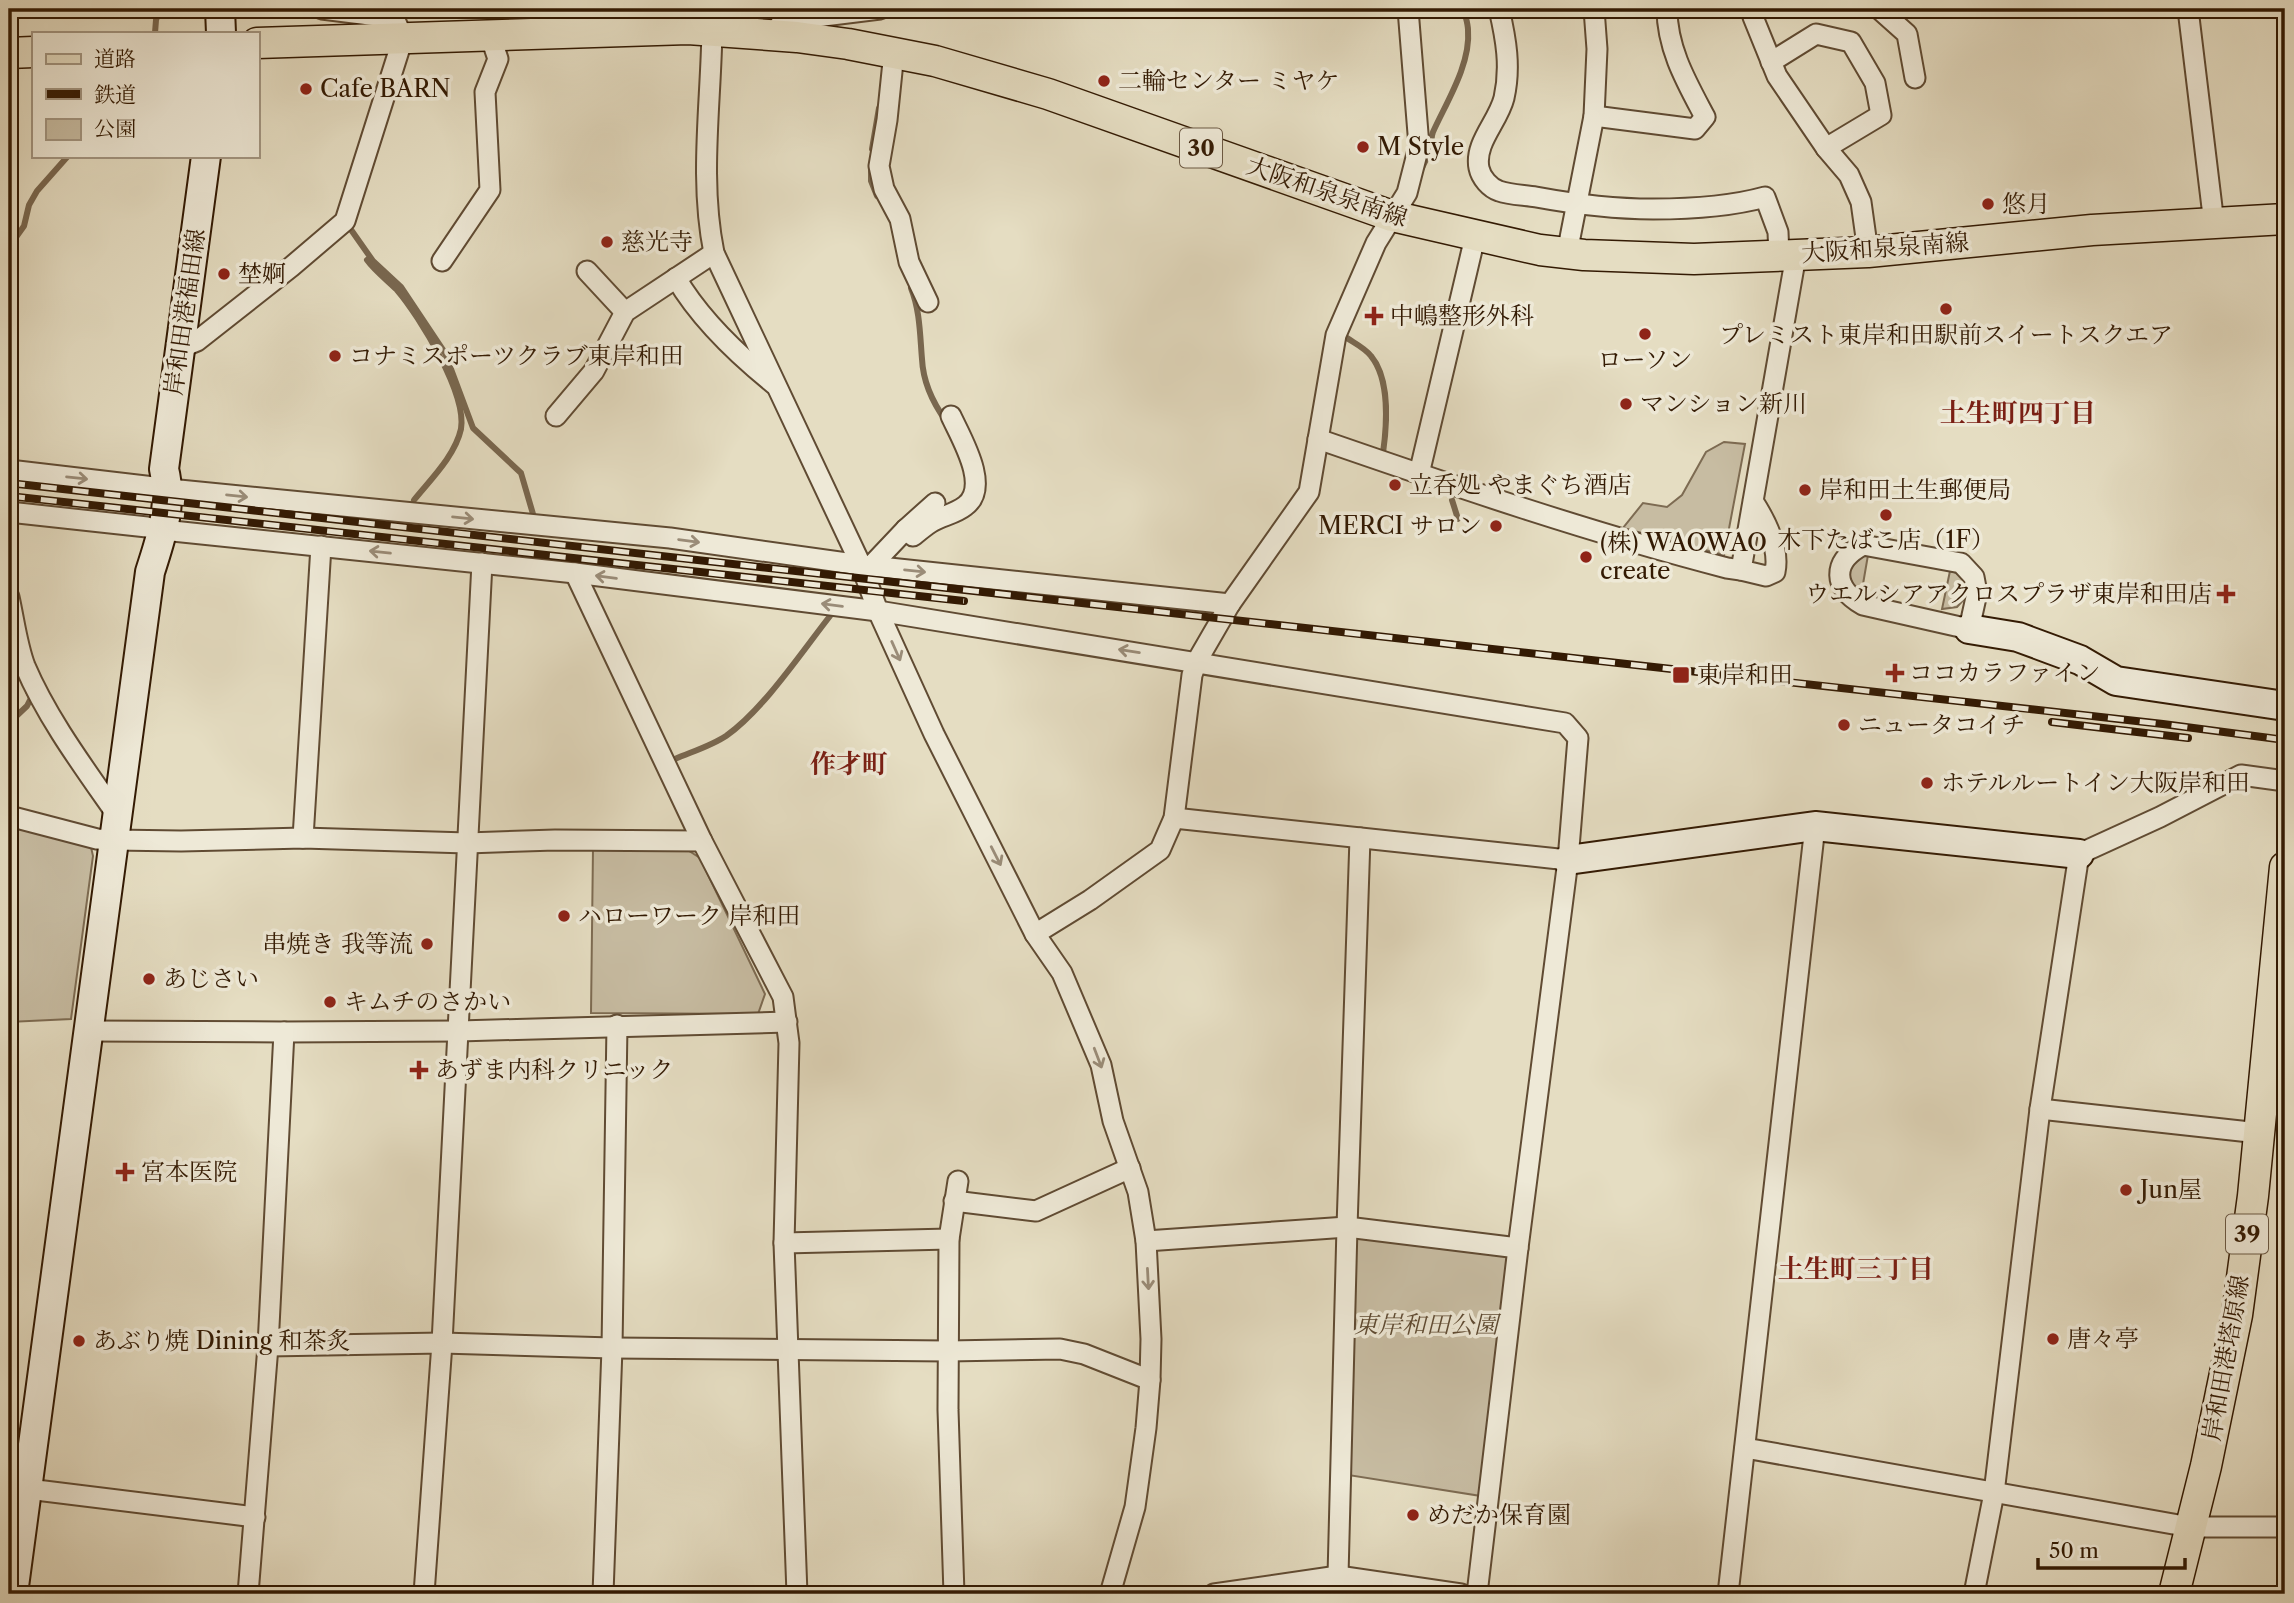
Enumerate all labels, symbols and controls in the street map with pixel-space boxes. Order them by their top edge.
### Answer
legend [32,32,259,158]
text: 道路 [94,46,136,71]
place label: 二輪センター ミヤケ [1118,66,1339,95]
marker: 二輪センター ミヤケ [1096,73,1112,89]
place label: Cafe BARN [320,74,451,103]
marker: Cafe BARN [298,81,314,97]
text: 鉄道 [94,82,136,107]
text: 公園 [94,116,136,141]
road number: 30 [1180,128,1222,168]
place label: M Style [1377,132,1464,161]
marker: M Style [1355,139,1371,155]
street label: 大阪和泉泉南線 [1243,150,1411,233]
place label: 悠月 [2002,189,2050,218]
marker: 悠月 [1980,196,1996,212]
street label: 岸和田港福田線 [158,227,211,397]
place label: 慈光寺 [621,227,693,256]
street label: 大阪和泉泉南線 [1800,227,1970,268]
marker: 慈光寺 [599,234,615,250]
place label: 埜婀 [238,259,286,288]
marker: 埜婀 [216,266,232,282]
place label: 中嶋整形外科 [1390,301,1534,330]
marker: プレミスト東岸和田駅前スイートスクエア [1938,301,1954,317]
marker: 中嶋整形外科 [1364,306,1384,326]
place label: プレミスト東岸和田駅前スイートスクエア [1719,320,2173,349]
marker: ローソン [1637,326,1653,342]
place label: コナミスポーツクラブ東岸和田 [349,341,684,370]
place label: ローソン [1597,345,1693,374]
marker: コナミスポーツクラブ東岸和田 [327,348,343,364]
place label: マンション新川 [1640,389,1807,418]
marker: マンション新川 [1618,396,1634,412]
district label: 土生町四丁目 [1940,397,2096,429]
place label: 立呑処 やまぐち酒店 [1409,470,1631,499]
one-way arrow [65,472,87,485]
place label: 岸和田土生郵便局 [1819,475,2011,504]
marker: 立呑処 やまぐち酒店 [1387,477,1403,493]
marker: 岸和田土生郵便局 [1797,482,1813,498]
one-way arrow [225,490,247,503]
marker: 木下たばこ店（1F） [1878,507,1894,523]
place label: MERCI サロン [1318,511,1482,540]
one-way arrow [451,512,474,525]
marker: MERCI サロン [1488,518,1504,534]
place label: 木下たばこ店（1F） [1777,525,1995,554]
place label: (株) WAOWAO create [1600,528,1767,585]
one-way arrow [677,535,700,548]
one-way arrow [369,546,391,559]
marker: (株) WAOWAO create [1578,549,1594,565]
one-way arrow [903,564,926,577]
one-way arrow [595,570,618,583]
place label: ウエルシアアクロスプラザ東岸和田店 [1805,579,2212,608]
marker: ウエルシアアクロスプラザ東岸和田店 [2218,586,2234,602]
one-way arrow [821,599,843,612]
one-way arrow [890,640,903,661]
one-way arrow [1118,644,1141,657]
place label: ココカラファイン [1909,658,2101,687]
place label: 東岸和田 [1697,660,1793,689]
marker: 東岸和田 [1671,665,1691,685]
marker: ココカラファイン [1887,665,1903,681]
place label: ニュータコイチ [1858,710,2025,739]
marker: ニュータコイチ [1836,717,1852,733]
district label: 作才町 [810,748,888,780]
place label: ホテルルートイン大阪岸和田 [1941,768,2250,797]
marker: ホテルルートイン大阪岸和田 [1919,775,1935,791]
one-way arrow [989,845,1003,865]
place label: ハローワーク 岸和田 [578,901,800,930]
marker: ハローワーク 岸和田 [556,908,572,924]
place label: 串焼き 我等流 [263,929,413,958]
marker: 串焼き 我等流 [419,936,435,952]
place label: あじさい [163,964,259,993]
marker: あじさい [141,971,157,987]
place label: キムチのさかい [344,987,511,1016]
marker: キムチのさかい [322,994,338,1010]
one-way arrow [1092,1047,1105,1068]
place label: あずま内科クリニック [435,1055,674,1084]
marker: あずま内科クリニック [409,1060,429,1080]
place label: 宮本医院 [141,1157,237,1186]
marker: 宮本医院 [115,1162,135,1182]
place label: Jun屋 [2136,1175,2202,1204]
marker: Jun屋 [2118,1182,2134,1198]
road number: 39 [2226,1214,2268,1254]
district label: 土生町三丁目 [1778,1253,1934,1285]
one-way arrow [1141,1267,1154,1290]
street label: 岸和田港塔原線 [2197,1273,2254,1443]
park label: 東岸和田公園 [1354,1310,1502,1339]
place label: 唐々亭 [2067,1324,2139,1353]
place label: あぶり焼 Dining 和茶炙 [93,1326,351,1355]
marker: 唐々亭 [2045,1331,2061,1347]
marker: あぶり焼 Dining 和茶炙 [71,1333,87,1349]
place label: めだか保育園 [1427,1500,1571,1529]
marker: めだか保育園 [1405,1507,1421,1523]
scale bar [2038,1526,2186,1570]
text: 50 m [2049,1538,2099,1563]

